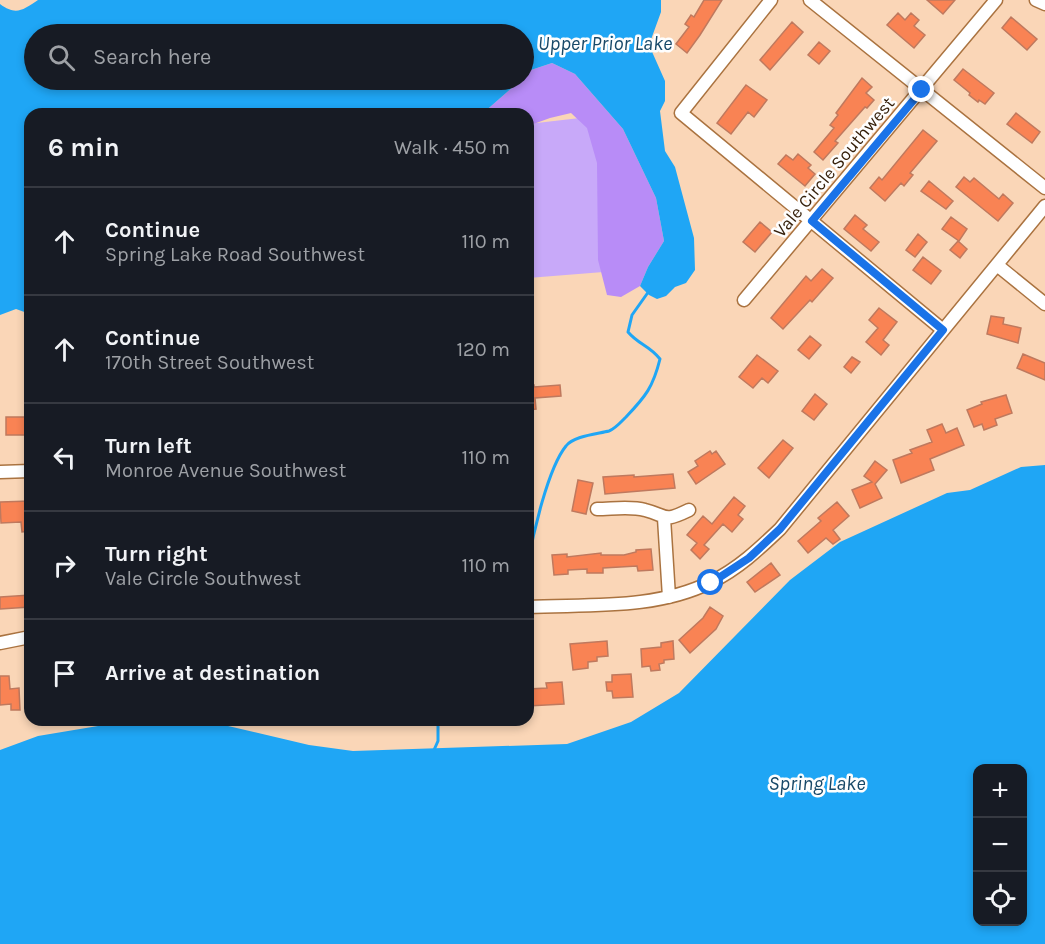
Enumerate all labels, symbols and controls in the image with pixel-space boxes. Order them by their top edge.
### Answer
search box [24,24,534,90]
water label: Upper Prior Lake [538,32,672,55]
icon: search [45,41,78,74]
text: Search here [93,44,211,70]
route end [908,76,934,102]
street label: Vale Circle Southwest [769,92,899,242]
text: 6 min [48,132,120,163]
text: Walk · 450 m [394,136,510,159]
text: Continue [105,217,200,243]
icon: ahead [48,225,81,258]
text: 110 m [461,230,510,253]
text: Spring Lake Road Southwest [105,243,365,266]
text: Continue [105,325,200,351]
icon: ahead [48,333,81,366]
text: 120 m [456,338,510,361]
text: 170th Street Southwest [105,351,314,374]
text: Turn left [105,433,192,459]
icon: left [48,441,81,474]
text: 110 m [461,446,510,469]
text: Monroe Avenue Southwest [105,459,346,482]
text: Turn right [105,541,208,567]
icon: right [48,549,81,582]
text: 110 m [461,554,510,577]
text: Vale Circle Southwest [105,567,301,590]
route start [697,569,723,595]
icon: arrive [48,657,81,690]
text: Arrive at destination [105,660,320,686]
map controls [973,764,1027,926]
button: + [973,764,1027,818]
water label: Spring Lake [768,772,866,795]
button: − [973,818,1027,872]
button: locate [973,872,1027,926]

